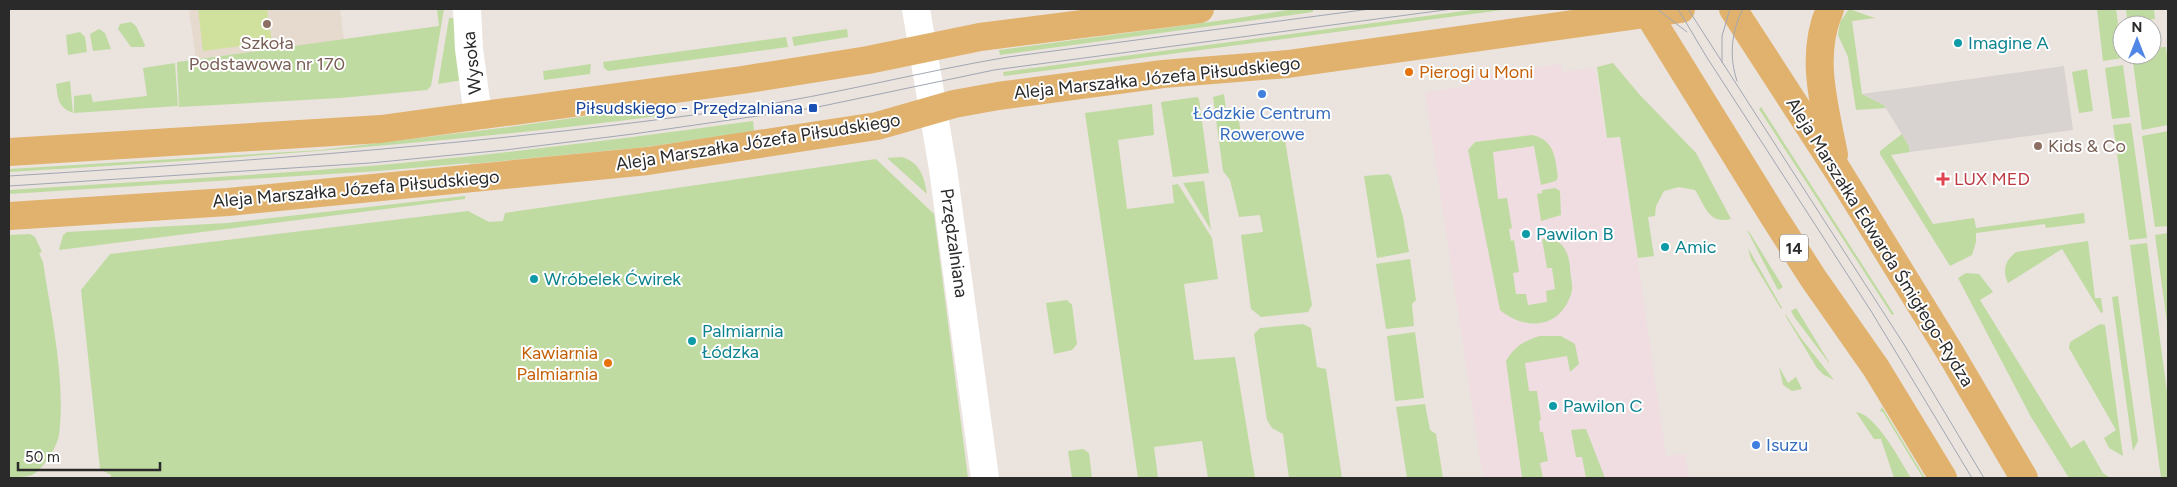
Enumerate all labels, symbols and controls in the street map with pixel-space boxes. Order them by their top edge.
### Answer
north arrow [2112,15,2162,65]
marker: Szkoła Podstawowa nr 170 [261,18,273,30]
text: N [2132,19,2142,36]
street label: Wysoka [458,30,486,96]
place label: Szkoła Podstawowa nr 170 [189,32,345,75]
place label: Imagine A [1968,32,2049,54]
marker: Imagine A [1952,37,1964,49]
street label: Aleja Marszałka Józefa Piłsudskiego [1013,52,1301,104]
place label: Pierogi u Moni [1419,61,1534,83]
marker: Pierogi u Moni [1403,66,1415,78]
marker: Łódzkie Centrum Rowerowe [1256,88,1268,100]
street label: Aleja Marszałka Edwarda Śmigłego-Rydza [1781,93,1979,391]
place label: Piłsudskiego - Przędzalniana [576,97,803,119]
marker: Piłsudskiego - Przędzalniana [807,102,819,114]
place label: Łódzkie Centrum Rowerowe [1193,102,1331,145]
street label: Aleja Marszałka Józefa Piłsudskiego [614,109,902,175]
place label: Kids & Co [2048,135,2126,157]
marker: Kids & Co [2032,140,2044,152]
street label: Aleja Marszałka Józefa Piłsudskiego [212,165,500,213]
place label: LUX MED [1954,168,2030,190]
marker: LUX MED [1936,172,1950,186]
street label: Przędzalniana [935,187,973,299]
place label: Pawilon B [1536,223,1613,245]
marker: Pawilon B [1520,228,1532,240]
road number: 14 [1780,234,1808,262]
place label: Amic [1675,236,1717,258]
marker: Amic [1659,241,1671,253]
place label: Wróbelek Ćwirek [544,268,681,290]
marker: Wróbelek Ćwirek [528,273,540,285]
place label: Palmiarnia Łódzka [702,320,784,363]
marker: Palmiarnia Łódzka [686,335,698,347]
place label: Kawiarnia Palmiarnia [516,342,598,385]
marker: Kawiarnia Palmiarnia [602,357,614,369]
place label: Pawilon C [1563,395,1642,417]
marker: Pawilon C [1547,400,1559,412]
place label: Isuzu [1766,434,1808,456]
marker: Isuzu [1750,439,1762,451]
scale bar [18,440,160,472]
text: 50 m [25,448,60,466]

